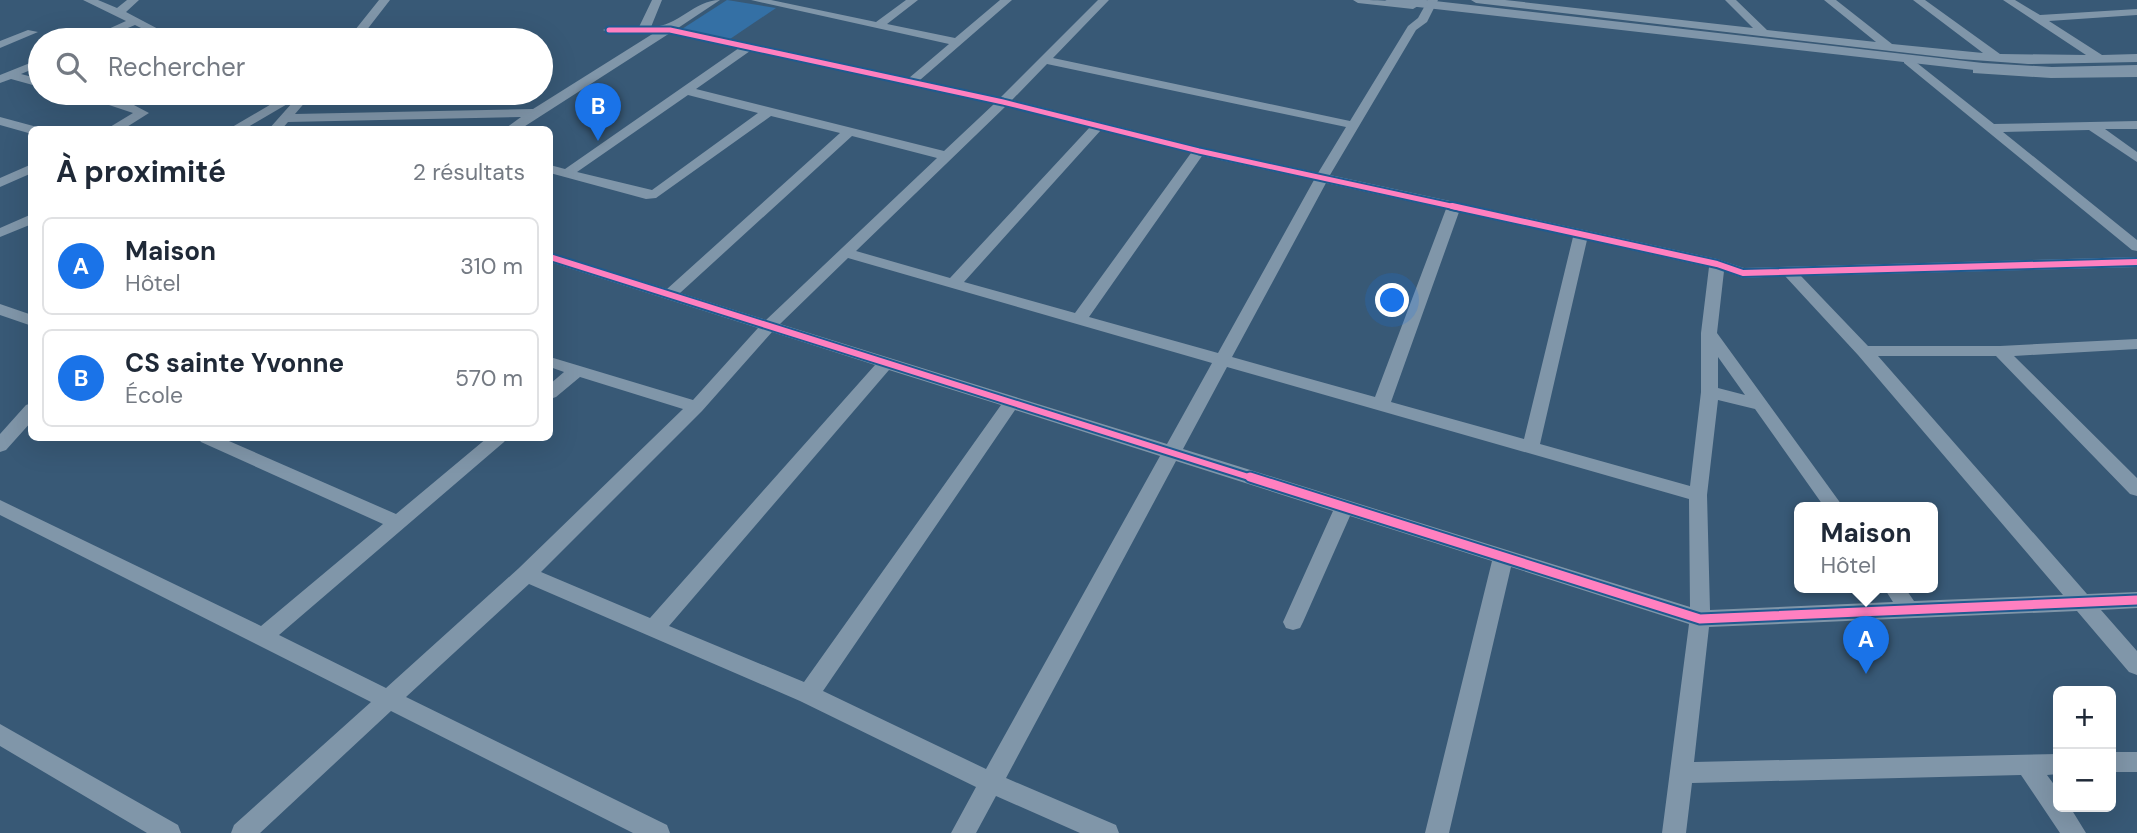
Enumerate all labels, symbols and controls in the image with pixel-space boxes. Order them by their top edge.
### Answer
search box [28,28,553,105]
icon: search [52,48,90,86]
text: Rechercher [108,50,245,84]
pin: B [575,83,621,141]
text: À proximité [56,152,226,191]
text: 2 résultats [413,157,525,187]
text: Maison [125,234,216,268]
text: A [73,251,89,281]
text: 310 m [460,251,523,281]
text: Hôtel [125,268,181,298]
your location [1375,283,1409,317]
text: CS sainte Yvonne [125,346,344,380]
text: B [74,363,88,393]
text: 570 m [455,363,523,393]
text: École [125,380,183,410]
popup [1794,502,1938,593]
text: Maison [1820,516,1912,550]
text: Hôtel [1820,550,1876,580]
pin: A [1843,616,1889,674]
map controls [2053,686,2116,812]
button: + [2053,686,2116,749]
button: − [2053,749,2116,812]

